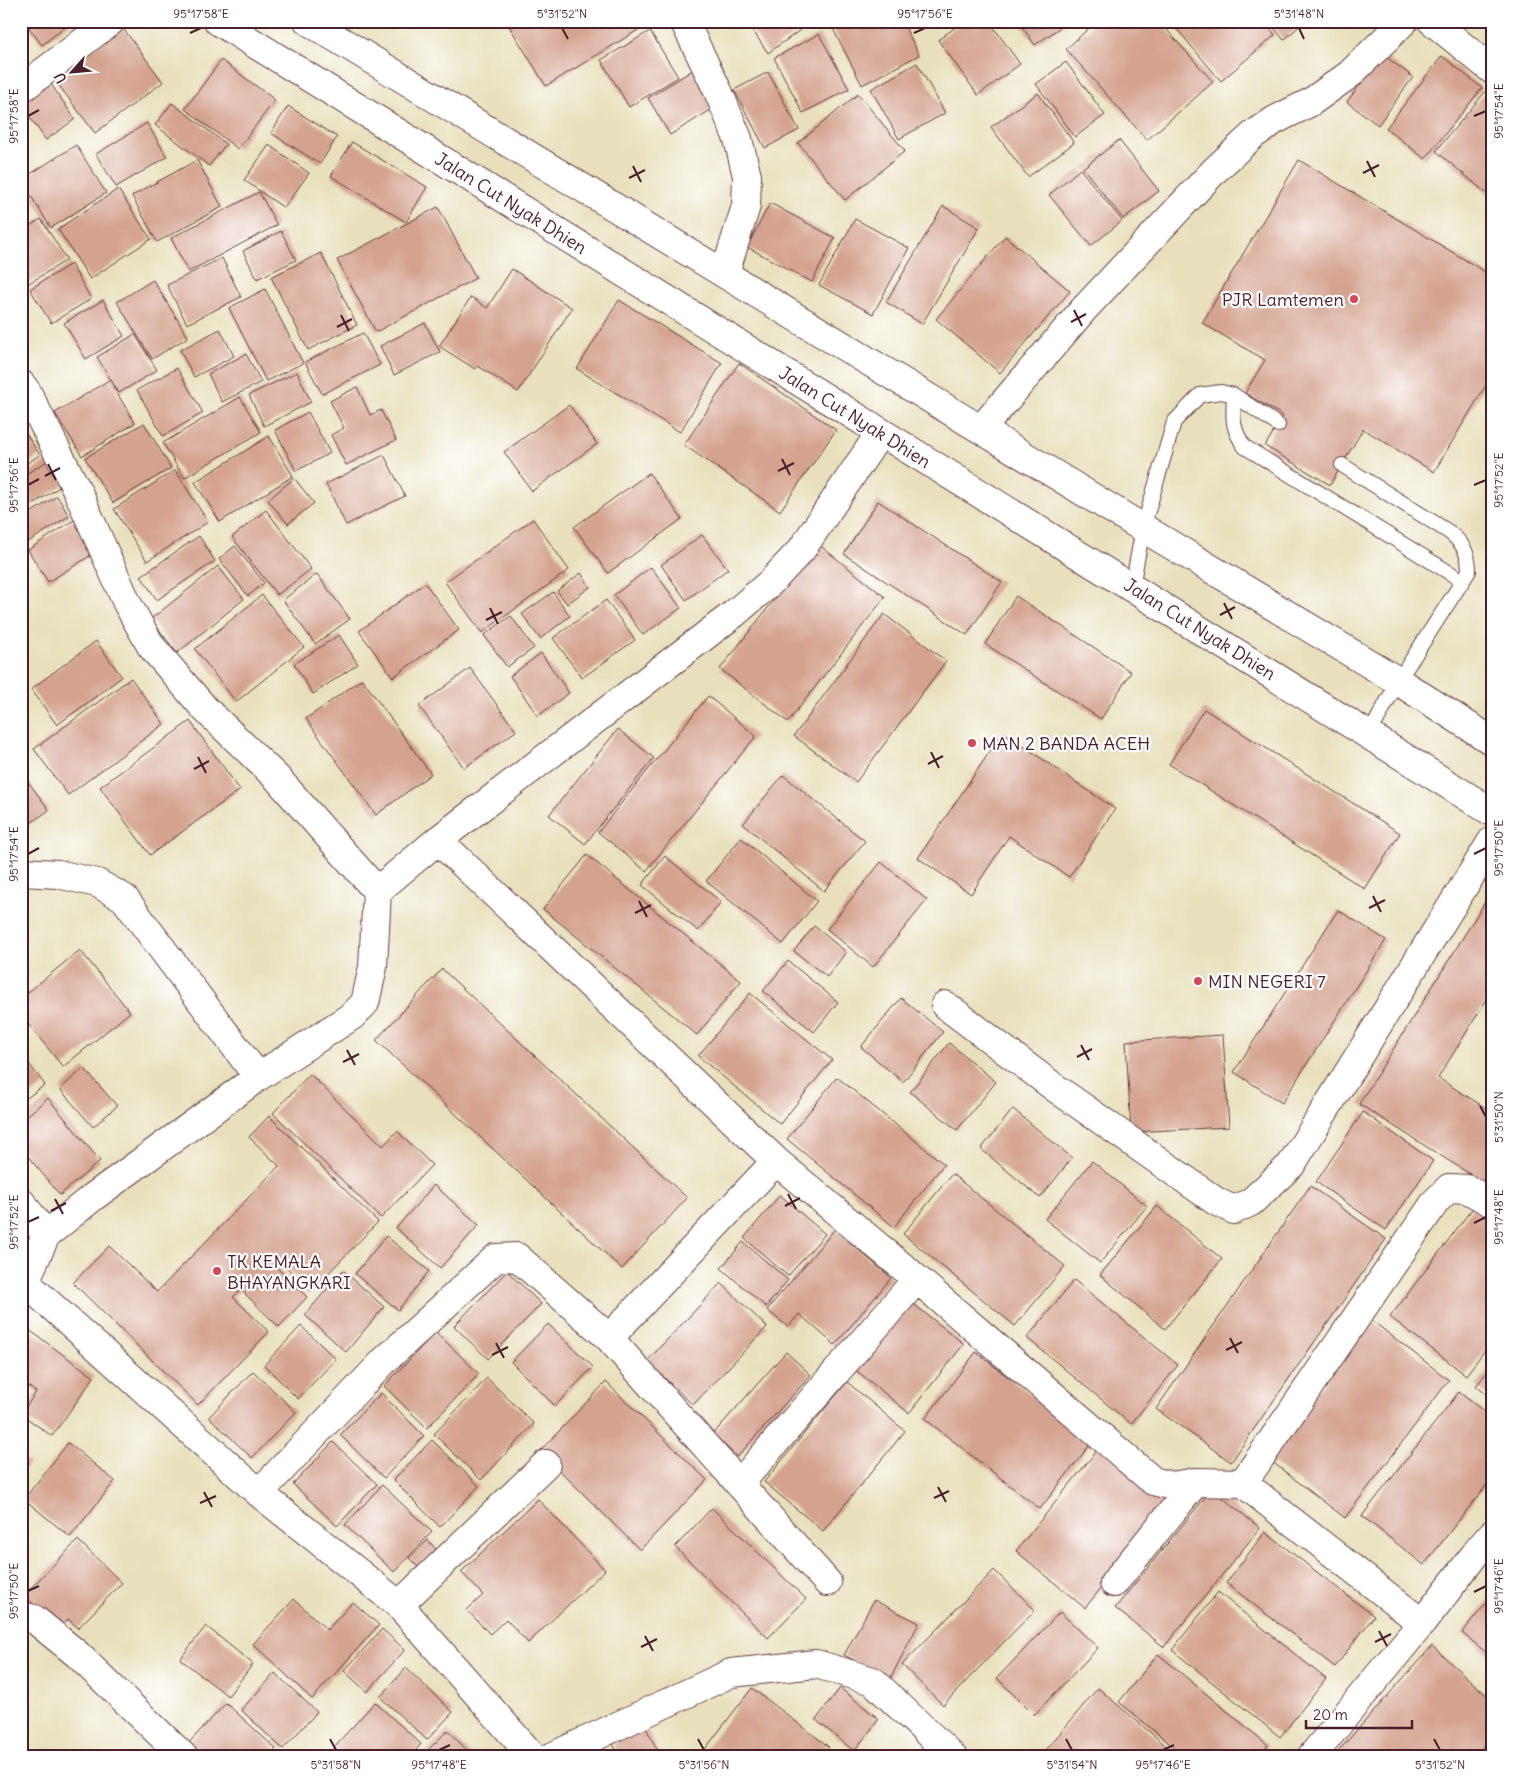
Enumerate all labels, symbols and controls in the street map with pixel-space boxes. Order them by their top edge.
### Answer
text: 95°17'58"E [173,6,229,21]
text: 5°31'52"N [537,6,587,21]
text: 95°17'56"E [897,6,953,21]
text: 5°31'48"N [1274,6,1324,21]
north arrow [48,48,98,98]
text: U [50,70,71,86]
text: 95°17'54"E [1491,83,1506,139]
text: 95°17'58"E [6,88,21,144]
street label: Jalan Cut Nyak Dhien [431,147,591,259]
place label: PJR Lamtemen [1222,288,1344,311]
marker: PJR Lamtemen [1348,293,1360,305]
street label: Jalan Cut Nyak Dhien [775,361,935,473]
text: 95°17'52"E [1491,452,1506,508]
text: 95°17'56"E [6,457,21,513]
street label: Jalan Cut Nyak Dhien [1120,573,1280,685]
place label: MAN 2 BANDA ACEH [982,732,1150,755]
marker: MAN 2 BANDA ACEH [966,737,978,749]
text: 95°17'50"E [1491,820,1506,876]
text: 95°17'54"E [6,826,21,882]
place label: MIN NEGERI 7 [1208,970,1326,993]
marker: MIN NEGERI 7 [1192,975,1204,987]
text: 5°31'50"N [1491,1091,1506,1143]
text: 95°17'48"E [1491,1189,1506,1245]
text: 95°17'52"E [6,1194,21,1250]
place label: TK KEMALA BHAYANGKARI [227,1250,351,1294]
marker: TK KEMALA BHAYANGKARI [211,1265,223,1277]
text: 95°17'46"E [1491,1558,1506,1614]
text: 95°17'50"E [6,1563,21,1619]
scale bar [1306,1698,1412,1730]
text: 20 m [1313,1705,1348,1724]
text: 5°31'58"N [311,1757,361,1772]
text: 95°17'48"E [411,1757,467,1772]
text: 5°31'56"N [679,1757,729,1772]
text: 5°31'54"N [1047,1757,1097,1772]
text: 95°17'46"E [1135,1757,1191,1772]
text: 5°31'52"N [1415,1757,1465,1772]

